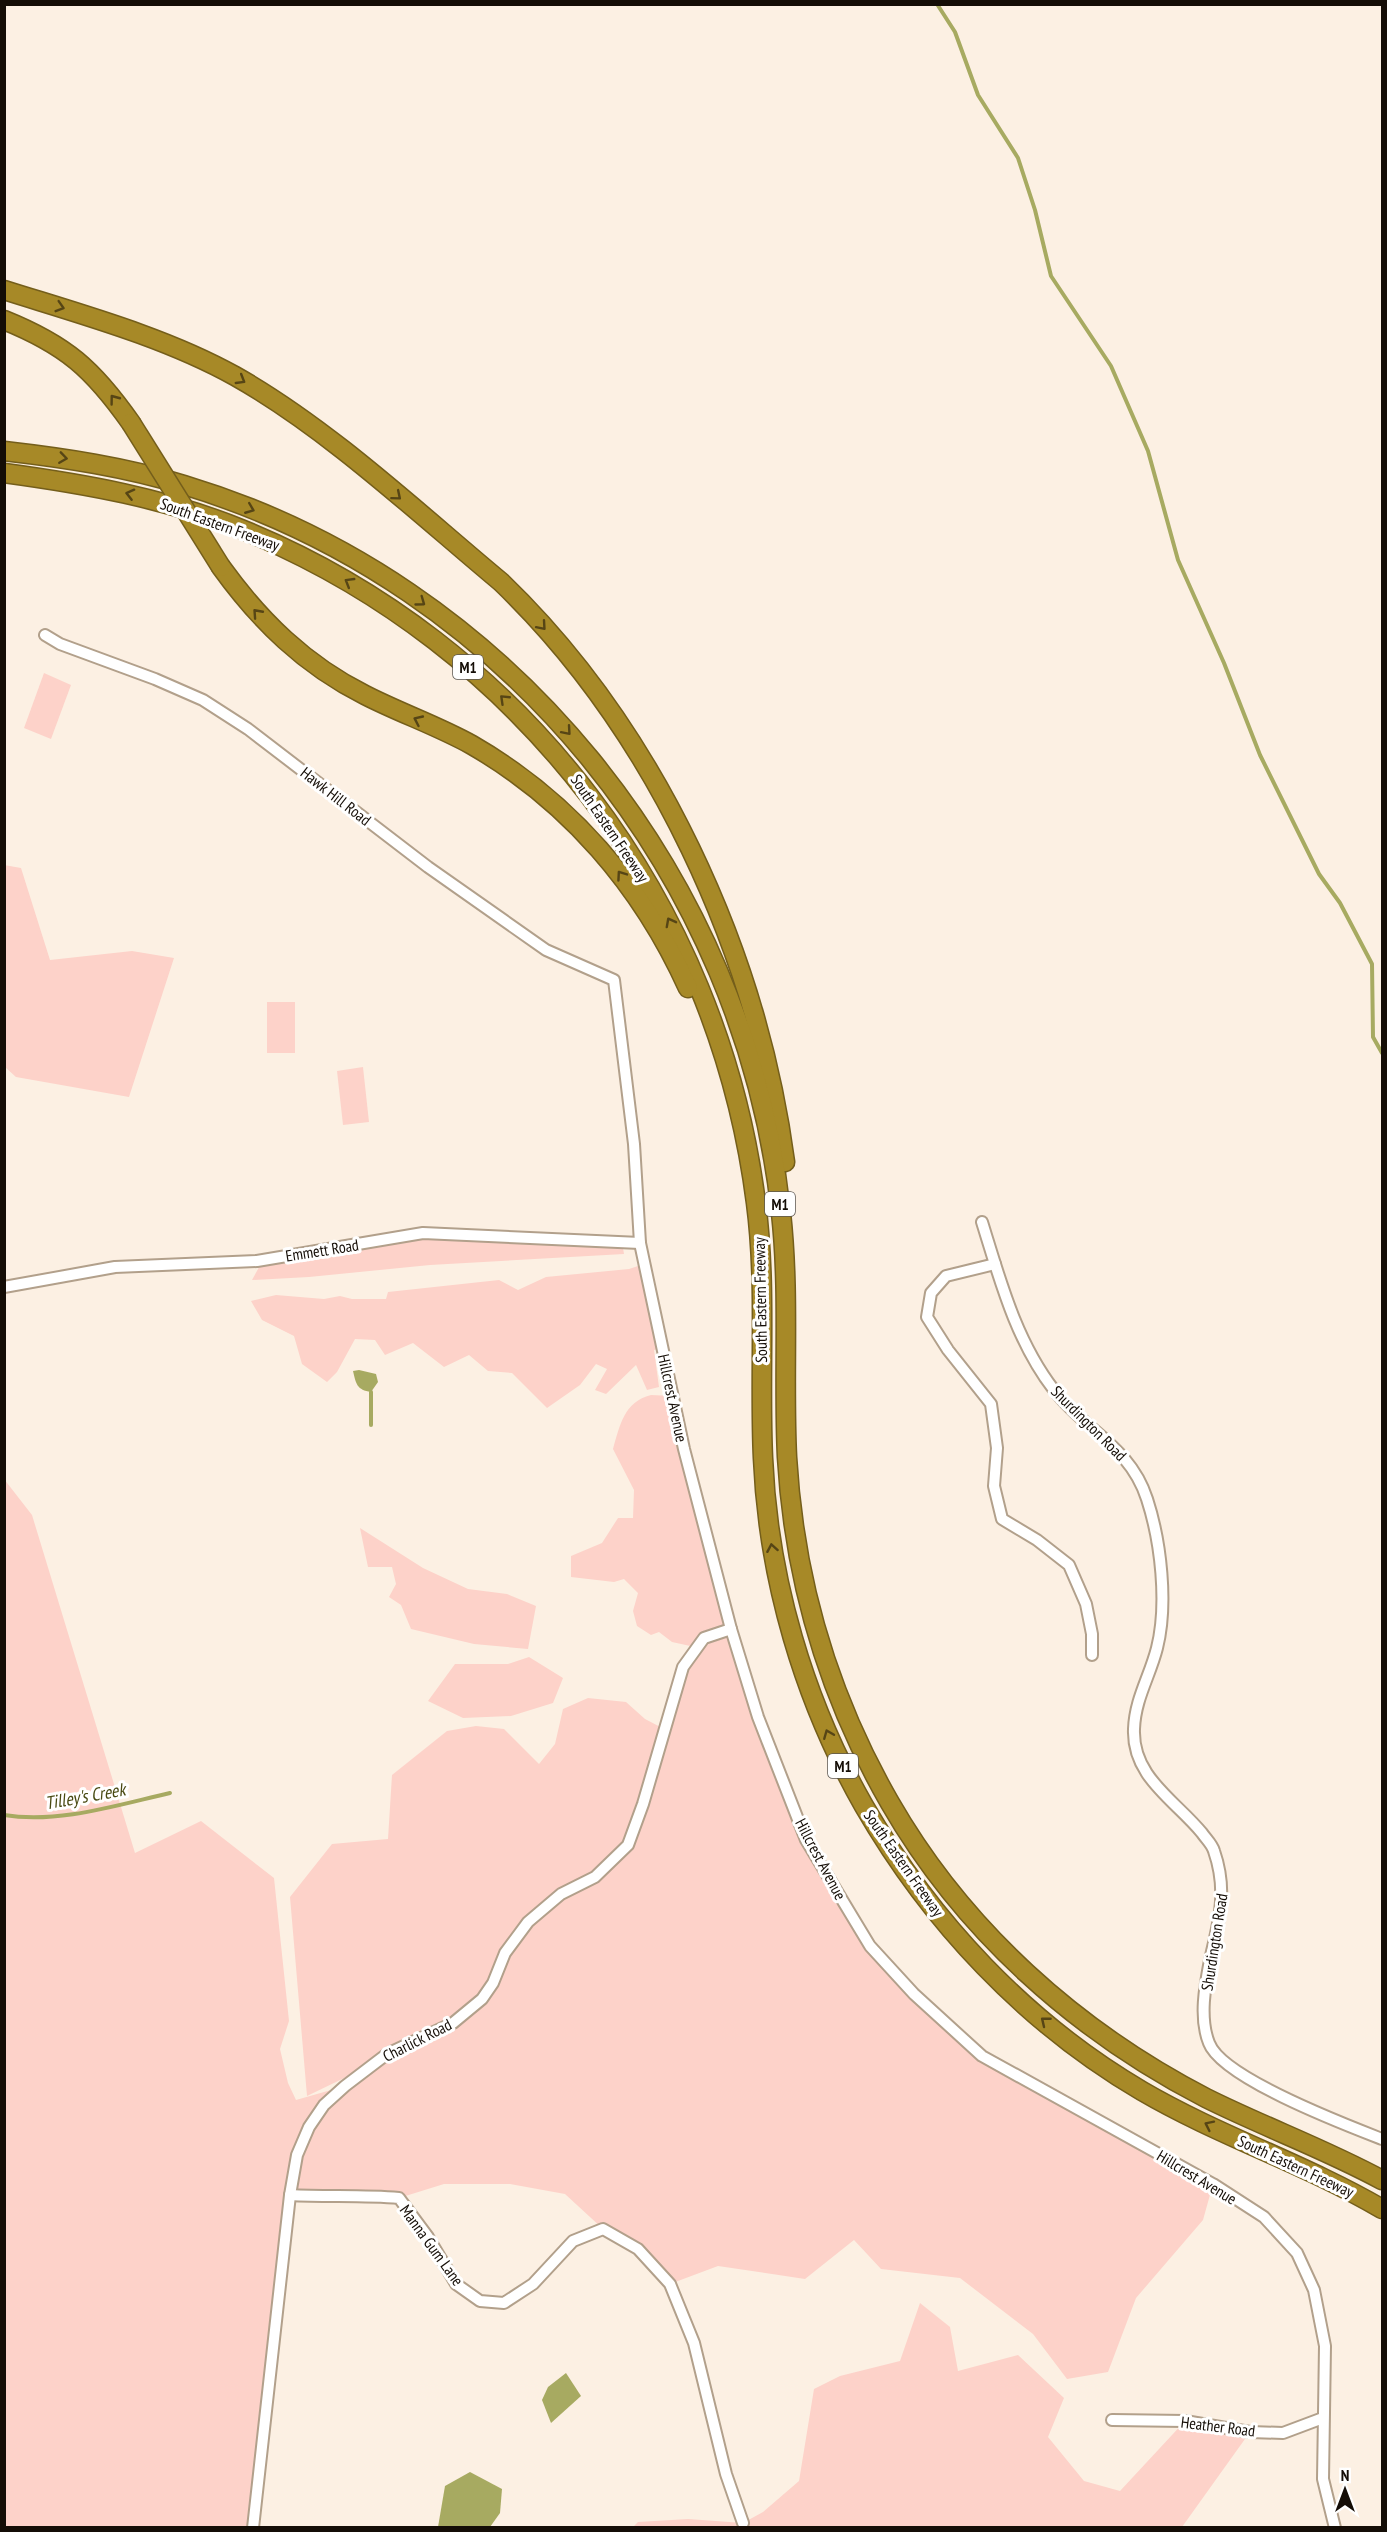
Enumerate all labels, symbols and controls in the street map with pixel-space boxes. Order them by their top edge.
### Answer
one-way arrow [54,300,65,312]
one-way arrow [235,372,245,384]
one-way arrow [111,395,122,406]
one-way arrow [58,451,67,463]
one-way arrow [391,488,402,499]
one-way arrow [125,489,135,502]
street label: South Eastern Freeway [158,493,282,555]
one-way arrow [244,502,255,514]
one-way arrow [345,577,355,589]
one-way arrow [415,595,426,606]
one-way arrow [253,609,264,620]
one-way arrow [535,619,546,630]
road number: M1 [453,655,483,679]
one-way arrow [500,696,511,707]
one-way arrow [413,715,424,727]
one-way arrow [559,724,570,735]
street label: Hawk Hill Road [297,762,375,830]
street label: South Eastern Freeway [567,770,653,886]
one-way arrow [617,871,628,882]
one-way arrow [666,918,677,928]
road number: M1 [765,1192,795,1216]
street label: Emmett Road [284,1234,360,1266]
street label: South Eastern Freeway [749,1237,771,1363]
street label: Hillcrest Avenue [654,1352,692,1444]
street label: Shurdington Road [1047,1381,1131,1465]
one-way arrow [767,1543,779,1553]
one-way arrow [823,1730,835,1741]
road number: M1 [828,1754,858,1778]
water label: Tilley's Creek [43,1777,129,1814]
street label: South Eastern Freeway [860,1806,948,1920]
street label: Hillcrest Avenue [791,1815,851,1903]
street label: Shurdington Road [1196,1892,1232,1992]
street label: Charlick Road [379,2014,455,2066]
one-way arrow [1041,2017,1052,2028]
one-way arrow [1204,2121,1215,2133]
street label: South Eastern Freeway [1235,2130,1357,2202]
street label: Hillcrest Avenue [1154,2145,1240,2209]
street label: Manna Gum Lane [396,2200,468,2290]
street label: Heather Road [1180,2412,1256,2440]
north arrow [1315,2460,1375,2520]
text: N [1341,2465,1349,2485]

